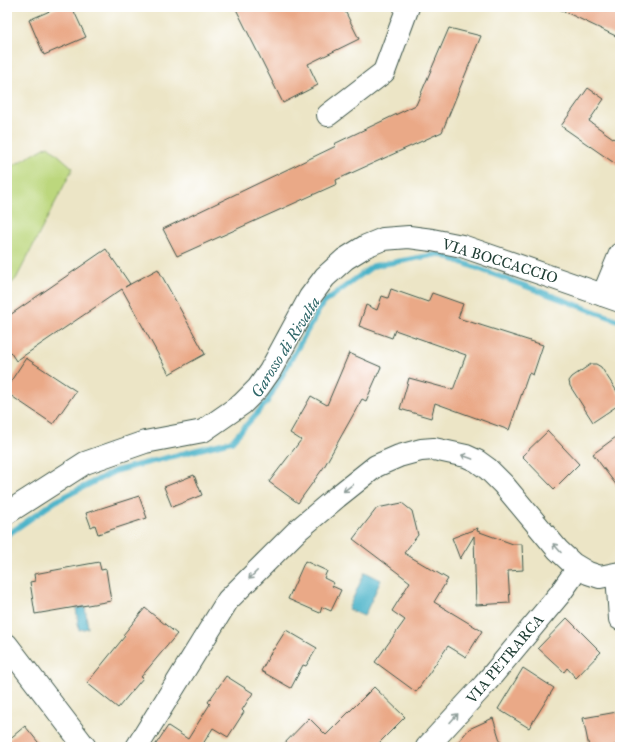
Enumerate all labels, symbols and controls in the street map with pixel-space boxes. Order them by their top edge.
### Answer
street label: VIA BOCCACCIO [439,235,560,287]
water label: Garosso di Rivalta [247,293,324,401]
one-way arrow [461,452,473,460]
one-way arrow [343,483,354,492]
one-way arrow [553,544,562,554]
one-way arrow [248,570,258,580]
street label: VIA PETRARCA [462,611,548,708]
one-way arrow [449,713,458,723]

